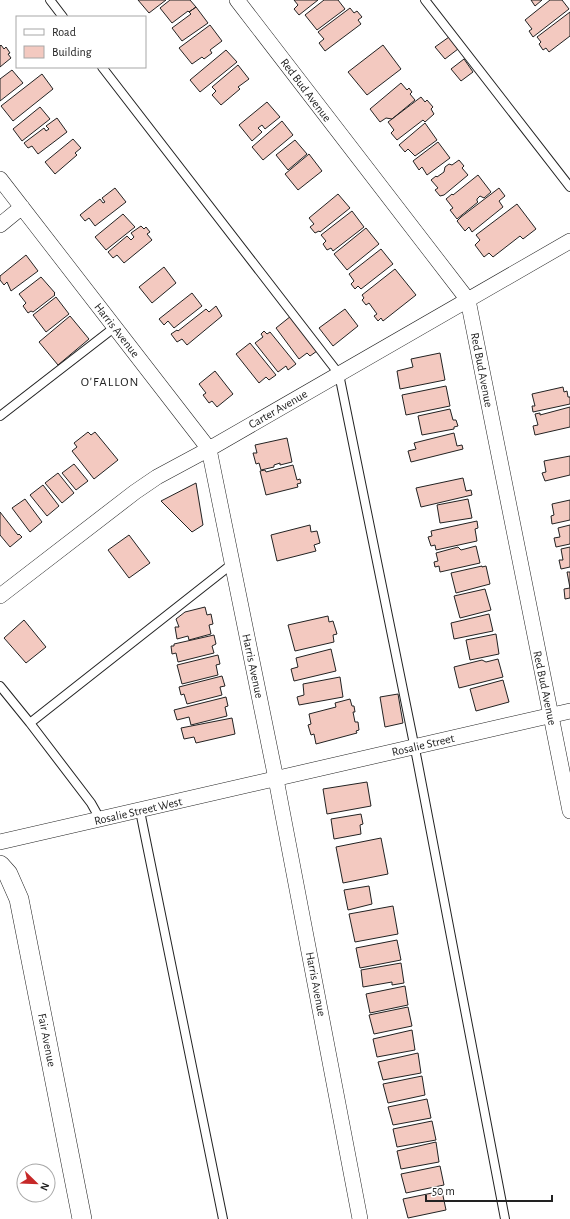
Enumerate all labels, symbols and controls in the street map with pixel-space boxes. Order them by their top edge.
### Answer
legend [16,16,146,68]
text: Road [52,26,76,38]
text: Building [52,46,92,58]
street label: Red Bud Avenue [278,56,334,124]
street label: Harris Avenue [92,301,142,359]
street label: Red Bud Avenue [469,332,495,408]
district label: O'FALLON [81,376,139,389]
street label: Carter Avenue [247,387,309,431]
street label: Harris Avenue [240,633,266,699]
street label: Red Bud Avenue [531,650,559,726]
street label: Rosalie Street [391,732,456,758]
street label: Rosalie Street West [93,795,183,827]
street label: Harris Avenue [304,951,328,1017]
street label: Fair Avenue [36,1012,58,1068]
north arrow [16,1163,56,1203]
scale bar [426,1177,552,1203]
text: N [38,1181,51,1192]
text: 50 m [432,1185,455,1197]

